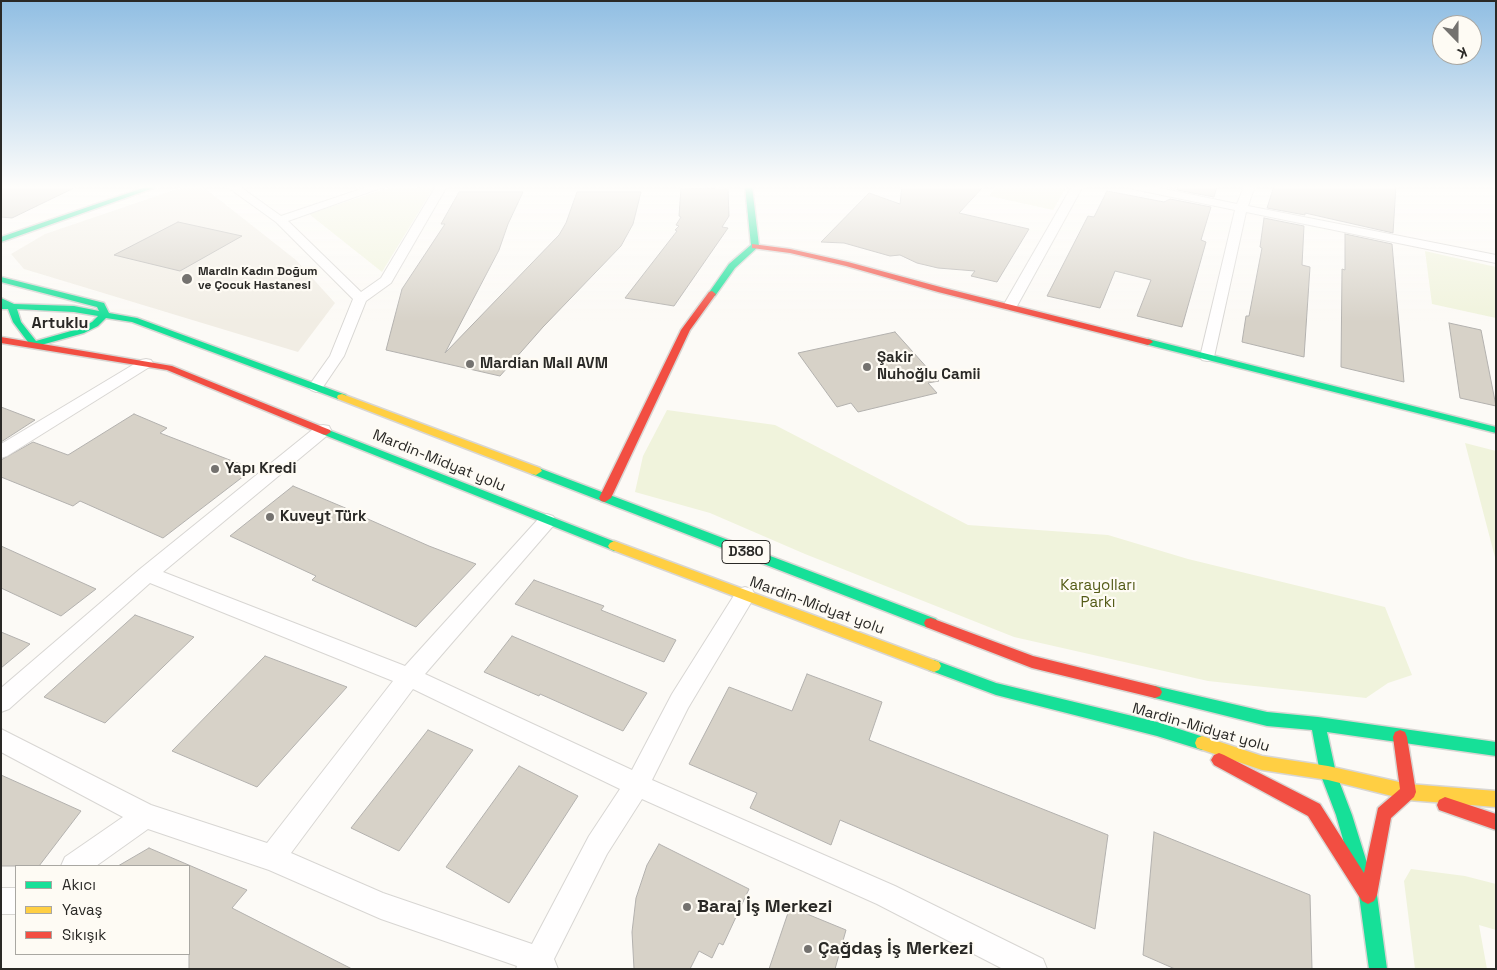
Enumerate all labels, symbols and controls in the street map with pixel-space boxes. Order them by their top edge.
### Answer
north arrow [1432,15,1482,65]
text: K [1455,43,1470,63]
place label: Mardin Kadın Doğum ve Çocuk Hastanesi [198,265,318,293]
marker: Mardin Kadın Doğum ve Çocuk Hastanesi [180,272,194,286]
district label: Artuklu [32,314,88,334]
place label: Şakir Nuhoğlu Camii [877,349,980,384]
place label: Mardian Mall AVM [480,355,608,373]
marker: Mardian Mall AVM [464,358,476,370]
marker: Şakir Nuhoğlu Camii [861,361,873,373]
street label: Mardin-Midyat yolu [370,426,508,496]
place label: Yapı Kredi [225,460,296,478]
marker: Yapı Kredi [209,463,221,475]
place label: Kuveyt Türk [280,508,366,526]
marker: Kuveyt Türk [264,511,276,523]
road number: D380 [722,540,770,564]
street label: Mardin-Midyat yolu [747,573,887,639]
park label: Karayolları Parkı [1060,577,1136,612]
street label: Mardin-Midyat yolu [1130,700,1272,756]
legend [15,865,190,955]
text: Akıcı [62,875,96,894]
place label: Baraj İş Merkezi [697,896,832,918]
text: Yavaş [62,900,102,919]
marker: Baraj İş Merkezi [681,901,693,913]
text: Sıkışık [62,925,106,944]
place label: Çağdaş İş Merkezi [818,938,973,960]
marker: Çağdaş İş Merkezi [802,943,814,955]

